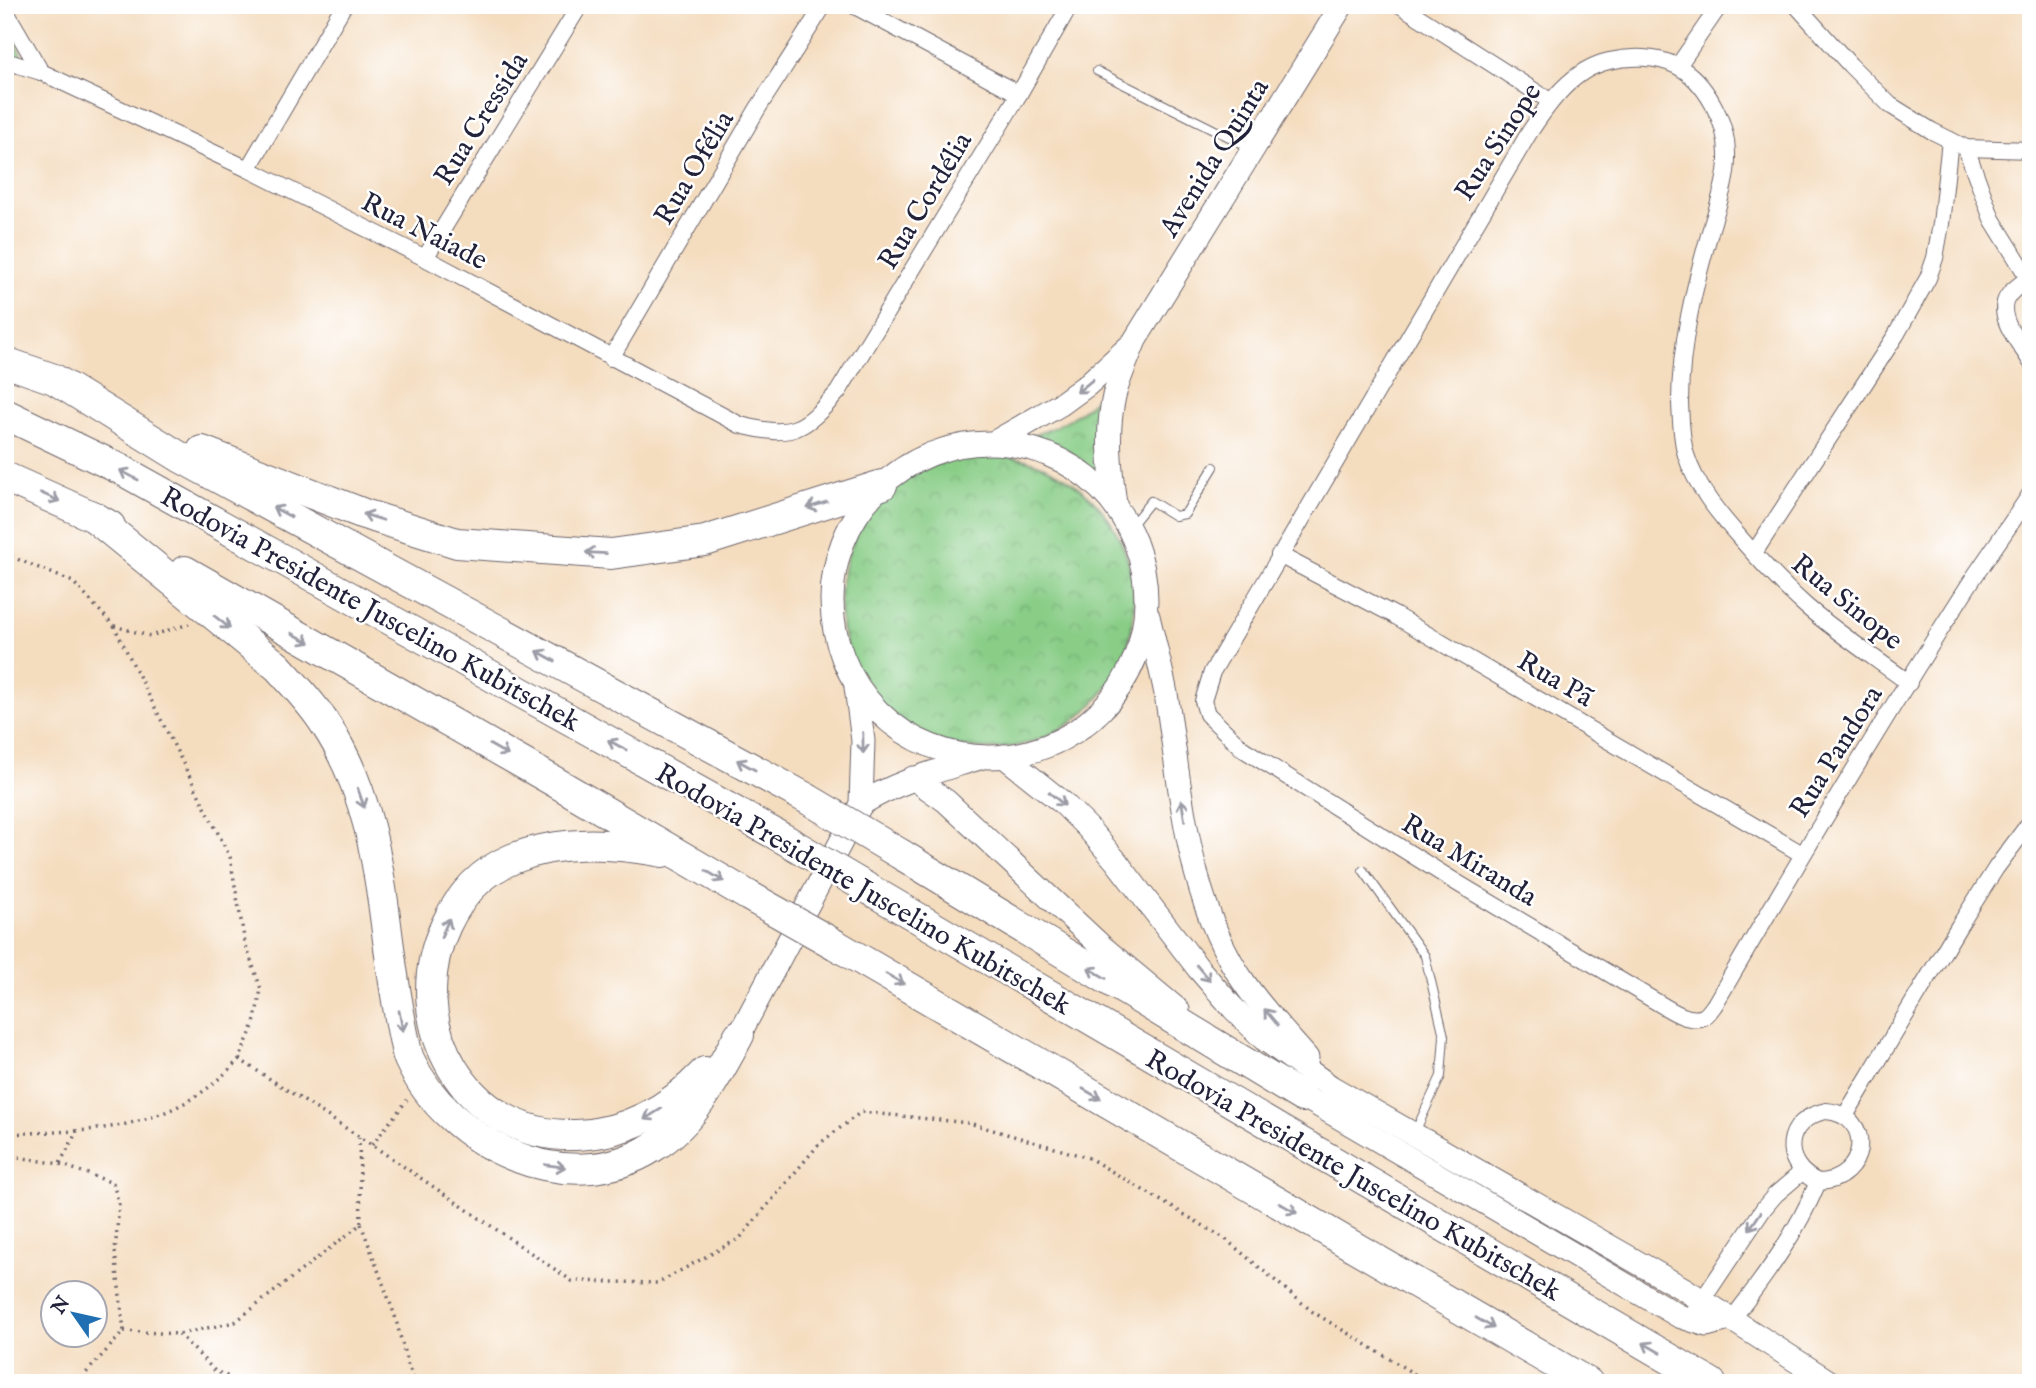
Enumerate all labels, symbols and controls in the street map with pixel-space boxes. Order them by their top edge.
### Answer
street label: Rua Cressida [427,45,537,193]
street label: Avenida Quinta [1152,72,1278,245]
street label: Rua Sinope [1448,77,1550,208]
street label: Rua Ofélia [647,104,743,232]
street label: Rua Cordélia [871,125,981,276]
street label: Rua Naiade [355,186,493,279]
one-way arrow [1076,378,1095,393]
one-way arrow [120,467,140,481]
street label: Rodovia Presidente Juscelino Kubitschek [154,480,586,741]
one-way arrow [39,491,60,504]
one-way arrow [806,499,828,512]
one-way arrow [272,505,293,518]
one-way arrow [362,509,384,522]
one-way arrow [585,547,608,560]
street label: Rua Sinope [1783,547,1910,659]
one-way arrow [213,615,231,630]
one-way arrow [290,631,310,645]
street label: Rua Pã [1510,644,1600,716]
one-way arrow [537,648,557,662]
street label: Rua Pandora [1783,679,1892,825]
one-way arrow [856,732,869,755]
one-way arrow [607,738,628,751]
one-way arrow [488,744,509,757]
street label: Rodovia Presidente Juscelino Kubitschek [649,756,1078,1024]
one-way arrow [736,758,757,771]
one-way arrow [356,786,368,808]
one-way arrow [1048,791,1066,807]
one-way arrow [1177,800,1190,822]
street label: Rua Miranda [1395,807,1544,916]
one-way arrow [705,869,725,883]
one-way arrow [439,918,452,939]
one-way arrow [1195,964,1211,982]
one-way arrow [1087,966,1107,980]
one-way arrow [885,972,905,986]
one-way arrow [1263,1008,1279,1026]
one-way arrow [394,1009,408,1032]
street label: Rodovia Presidente Juscelino Kubitschek [1139,1042,1568,1310]
one-way arrow [1081,1087,1101,1101]
one-way arrow [643,1107,663,1121]
one-way arrow [543,1160,566,1173]
one-way arrow [1278,1201,1298,1215]
one-way arrow [1748,1211,1762,1230]
north arrow [38,1280,108,1350]
text: N [46,1292,76,1320]
one-way arrow [1475,1316,1495,1330]
one-way arrow [1643,1341,1663,1355]

